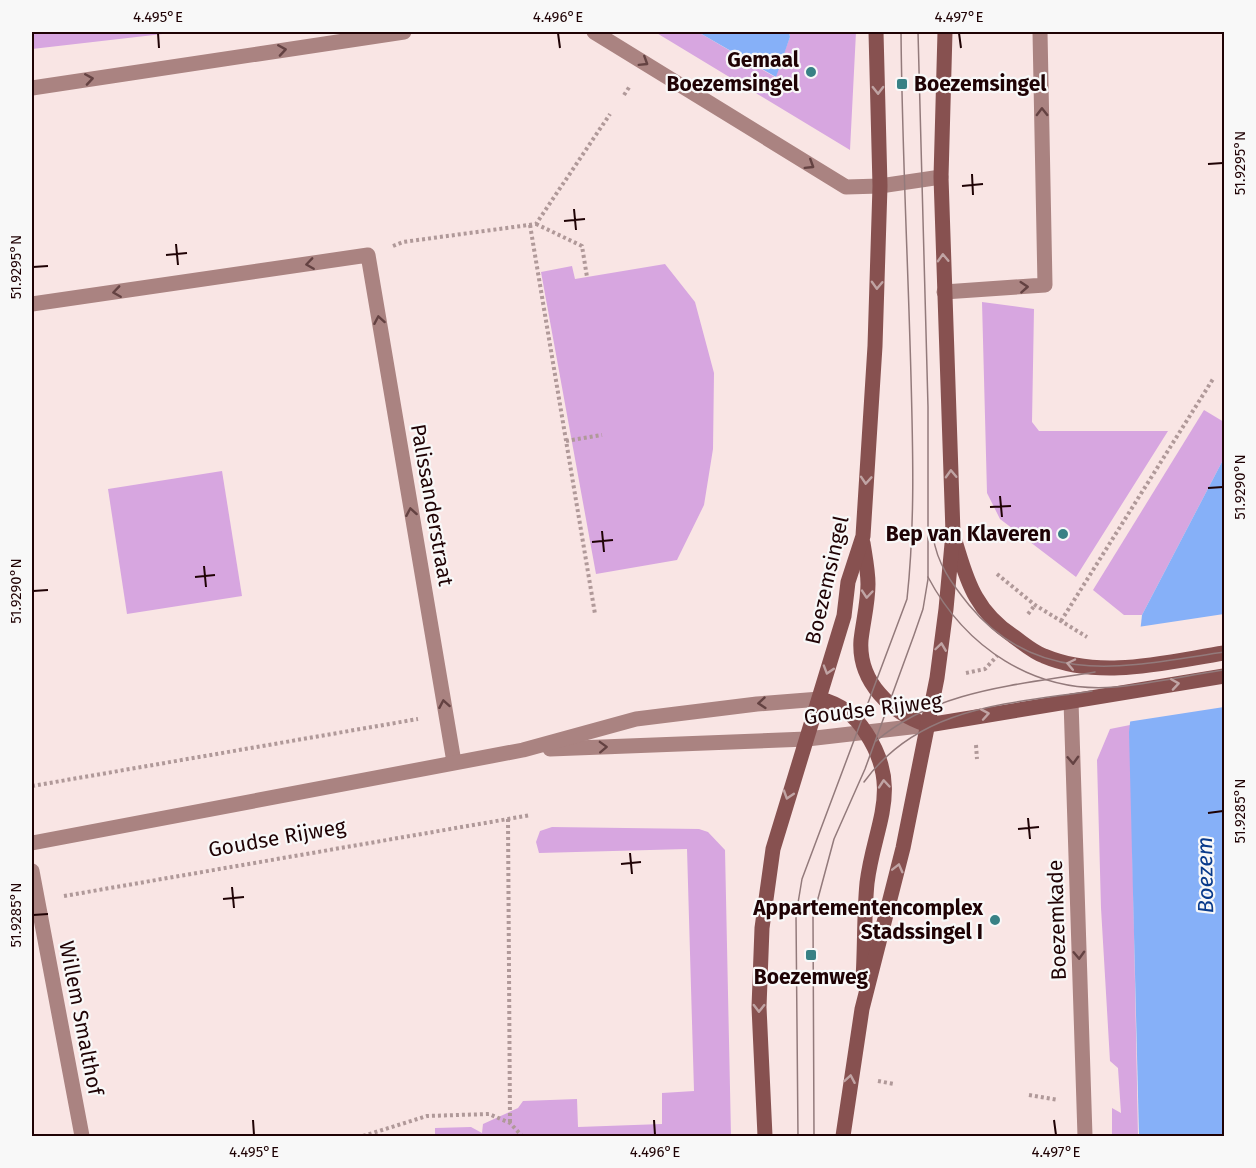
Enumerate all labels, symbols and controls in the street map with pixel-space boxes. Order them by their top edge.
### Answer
text: 4.495°E [133,8,183,26]
text: 4.496°E [533,8,583,26]
text: 4.497°E [934,8,984,26]
one-way arrow [277,44,287,57]
place label: Gemaal Boezemsingel [666,47,800,97]
one-way arrow [638,55,648,67]
marker: Gemaal Boezemsingel [804,65,818,79]
place label: Boezemsingel [914,71,1047,97]
one-way arrow [85,74,94,86]
marker: Boezemsingel [895,77,909,91]
one-way arrow [871,85,884,94]
one-way arrow [1036,108,1048,117]
text: 51.9295°N [1231,131,1249,195]
one-way arrow [803,158,814,169]
text: 51.9295°N [7,235,25,299]
one-way arrow [937,254,950,263]
one-way arrow [306,257,315,269]
one-way arrow [870,280,883,289]
one-way arrow [1019,281,1028,294]
one-way arrow [113,285,122,297]
one-way arrow [373,315,386,325]
street label: Palissanderstraat [405,422,459,588]
text: 51.9290°N [1231,454,1249,520]
one-way arrow [944,470,957,479]
one-way arrow [860,475,873,484]
one-way arrow [406,507,418,517]
street label: Boezemsingel [800,513,854,647]
place label: Bep van Klaveren [886,521,1051,547]
marker: Bep van Klaveren [1056,527,1070,541]
text: 51.9290°N [7,558,25,624]
one-way arrow [861,589,874,598]
one-way arrow [935,642,947,651]
one-way arrow [1067,658,1077,671]
one-way arrow [823,664,835,675]
one-way arrow [1171,678,1180,690]
street label: Goudse Rijweg [802,688,944,730]
one-way arrow [757,696,766,709]
one-way arrow [438,700,451,710]
one-way arrow [980,708,990,721]
one-way arrow [598,741,607,754]
one-way arrow [1066,755,1079,764]
text: 51.9285°N [1231,778,1249,844]
one-way arrow [878,780,891,789]
one-way arrow [783,789,796,800]
street label: Goudse Rijweg [206,813,348,863]
water label: Boezem [1191,836,1219,914]
street label: Boezemkade [1042,859,1072,981]
one-way arrow [890,863,903,873]
text: 51.9285°N [7,882,25,948]
place label: Appartementencomplex Stadssingel I [752,895,983,945]
marker: Appartementencomplex Stadssingel I [988,913,1002,927]
street label: Willem Smalthof [53,939,109,1099]
marker: Boezemweg [804,948,818,962]
one-way arrow [1072,950,1085,959]
place label: Boezemweg [754,964,869,990]
one-way arrow [753,1003,765,1012]
one-way arrow [844,1074,856,1083]
text: 4.495°E [229,1143,279,1161]
text: 4.496°E [630,1143,680,1161]
text: 4.497°E [1031,1143,1081,1161]

